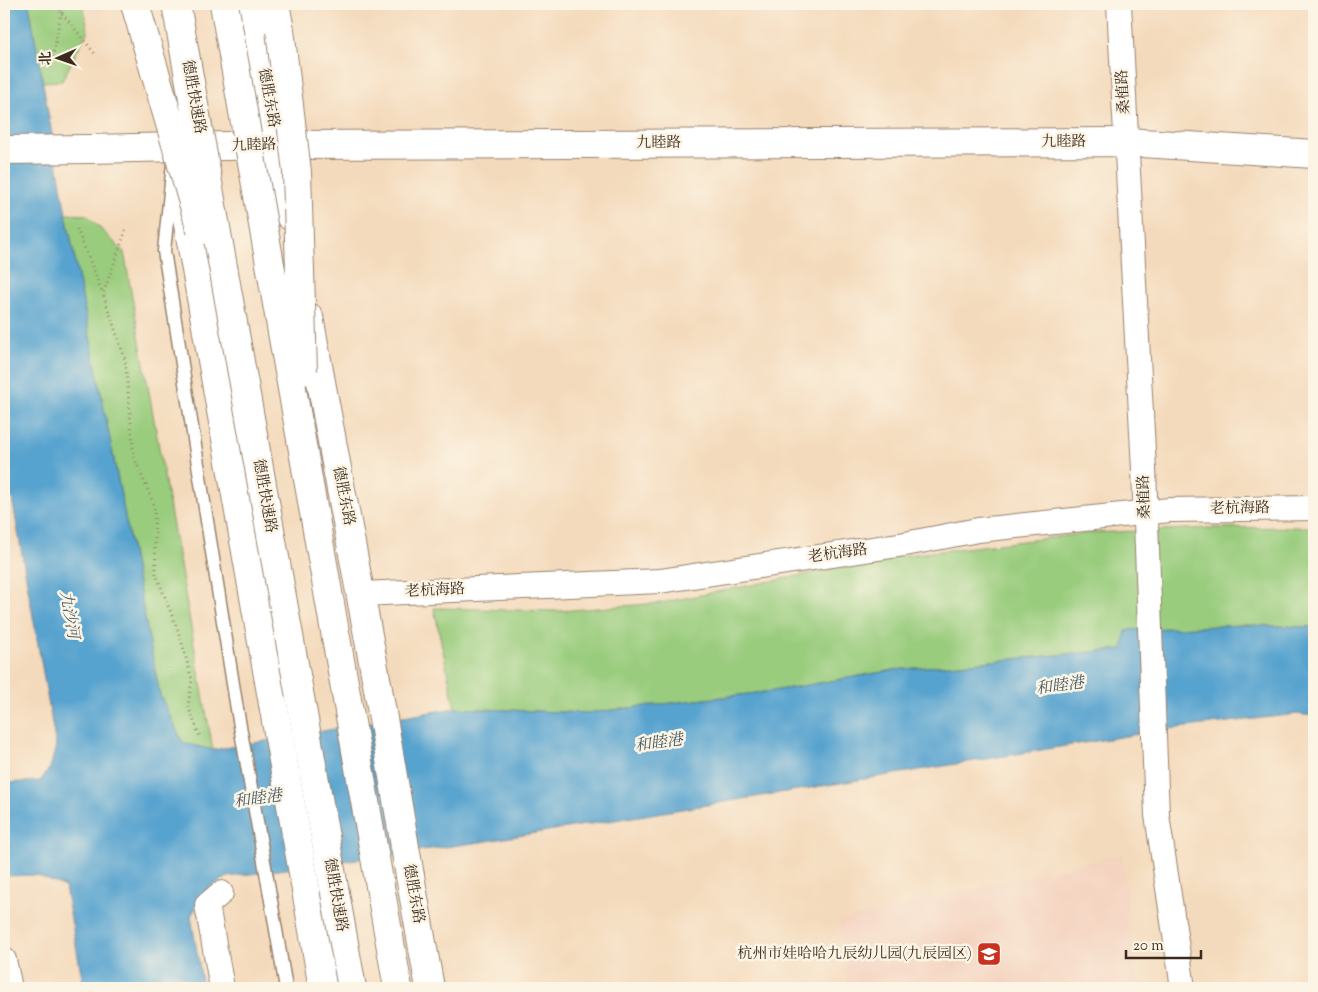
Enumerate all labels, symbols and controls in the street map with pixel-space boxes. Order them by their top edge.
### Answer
north arrow [32,32,82,82]
text: 北 [37,51,57,66]
street label: 德胜快速路 [176,58,210,136]
street label: 德胜东路 [252,67,284,129]
street label: 桑植路 [1112,69,1136,115]
street label: 九睦路 [1041,132,1087,153]
street label: 九睦路 [636,133,682,154]
street label: 九睦路 [231,135,277,157]
street label: 德胜快速路 [247,457,281,535]
street label: 德胜东路 [327,465,359,527]
street label: 桑植路 [1134,474,1156,520]
street label: 老杭海路 [1210,498,1270,520]
street label: 老杭海路 [807,539,869,569]
street label: 老杭海路 [404,579,466,603]
water label: 九沙河 [53,589,84,644]
water label: 和睦港 [1035,672,1087,702]
water label: 和睦港 [634,729,686,759]
water label: 和睦港 [233,785,285,815]
street label: 德胜快速路 [318,856,352,934]
street label: 德胜东路 [397,863,429,925]
scale bar [1126,927,1200,959]
text: 20 m [1133,936,1164,957]
school or university icon: 杭州市娃哈哈九辰幼儿园(九辰园区) [976,941,1002,967]
place label: 杭州市娃哈哈九辰幼儿园(九辰园区) [737,944,972,965]

